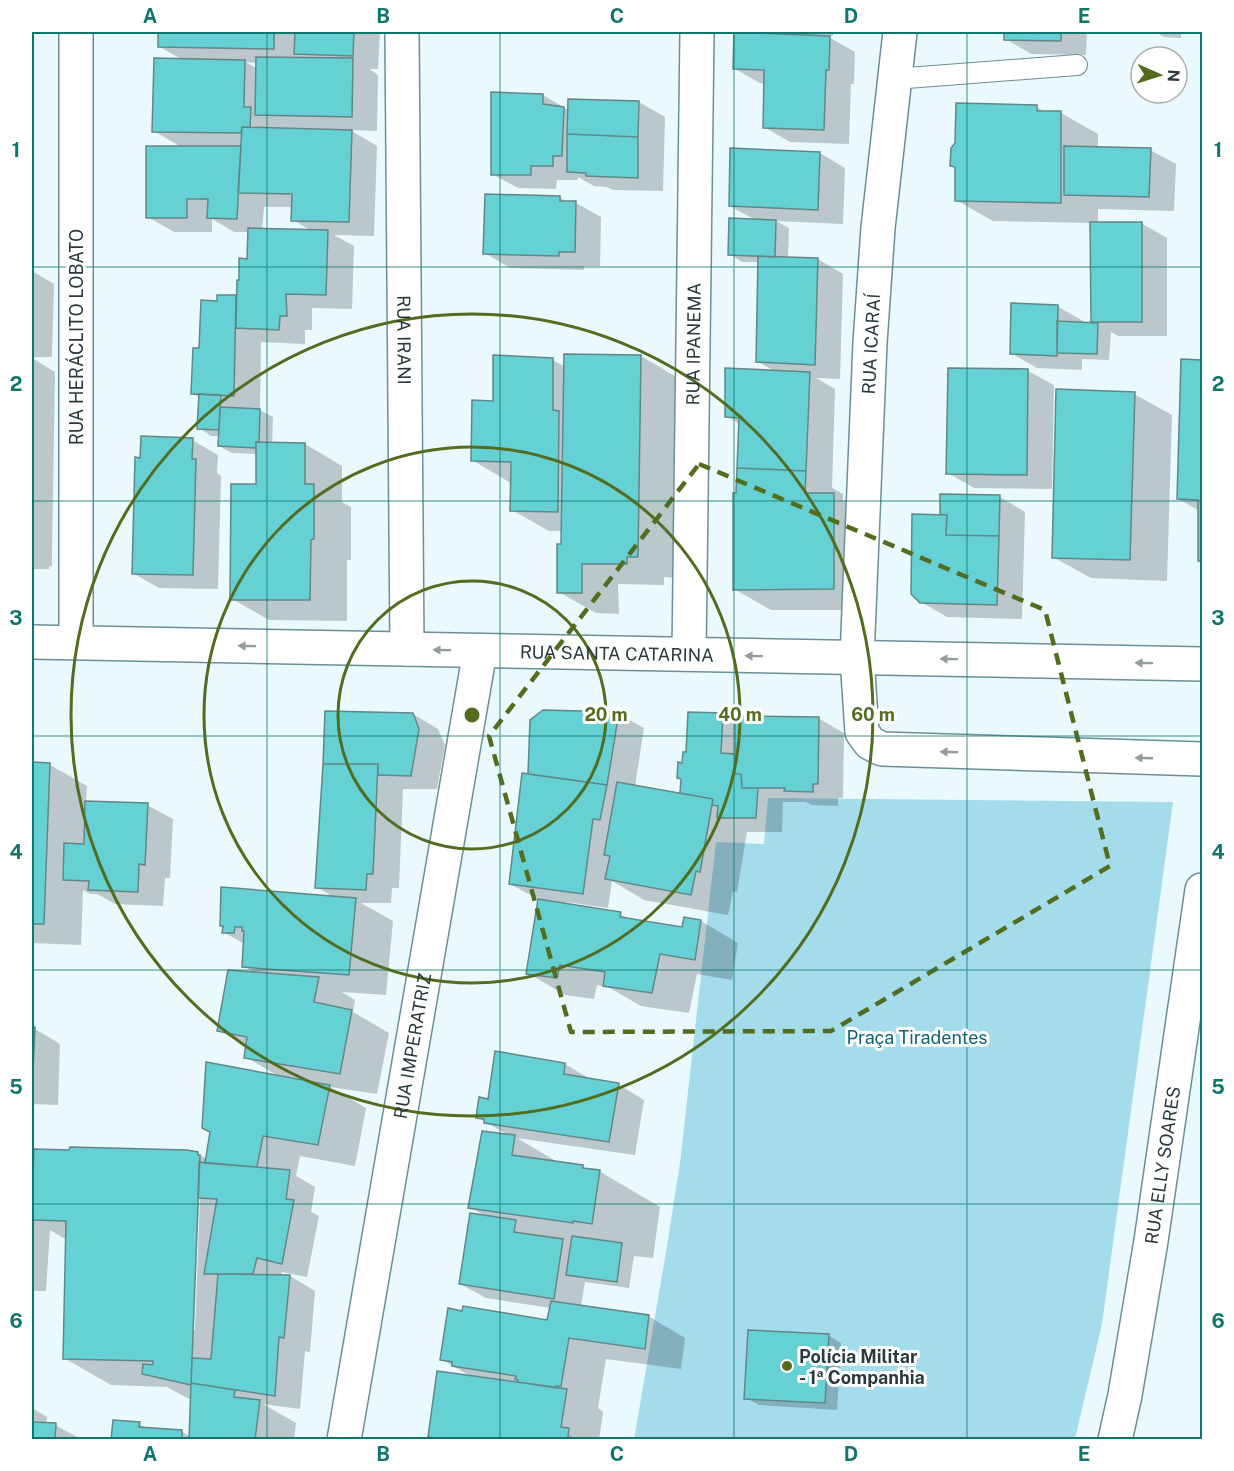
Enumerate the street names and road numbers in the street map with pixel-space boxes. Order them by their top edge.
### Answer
street label: RUA HERÁCLITO LOBATO [65,229,87,445]
street label: RUA IPANEMA [682,282,704,406]
street label: RUA ICARAÍ [857,292,884,395]
street label: RUA IRANI [394,295,415,385]
street label: RUA SANTA CATARINA [520,641,714,665]
street label: RUA IMPERATRIZ [389,971,435,1120]
street label: RUA ELLY SOARES [1140,1085,1184,1245]

